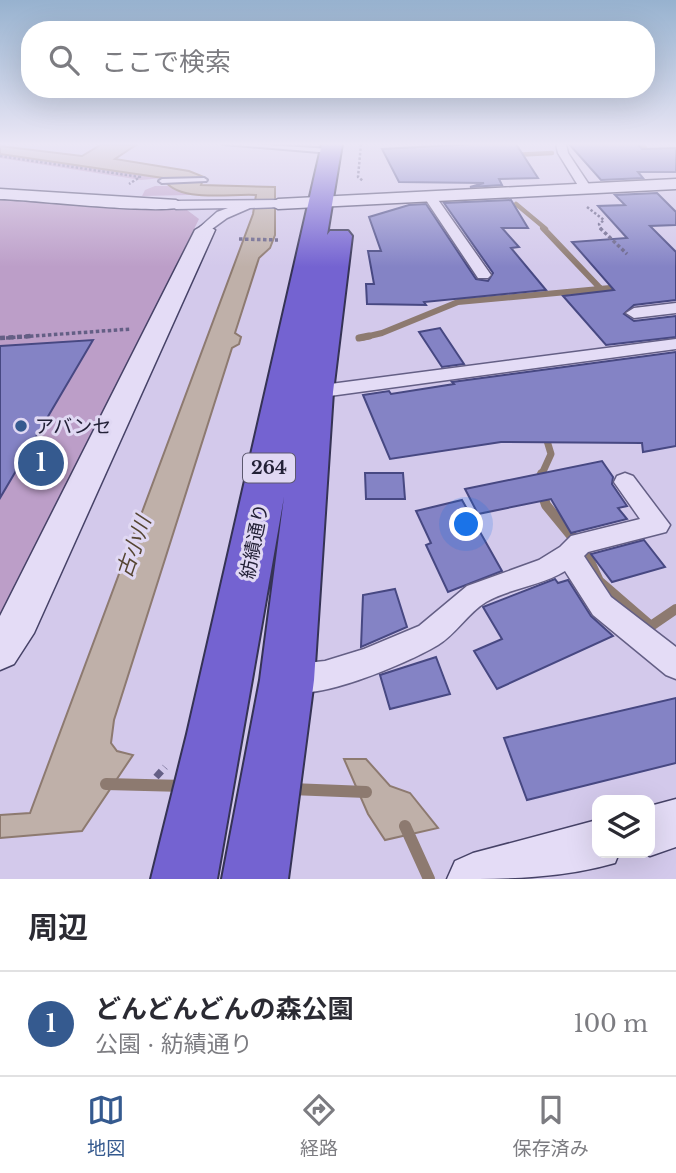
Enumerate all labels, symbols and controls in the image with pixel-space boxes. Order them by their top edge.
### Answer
search box [21,21,655,98]
icon: search [45,41,83,79]
text: ここで検索 [101,46,231,78]
place label: アバンセ [35,415,111,438]
marker: アバンセ [13,418,29,434]
pin: 1 [18,437,64,489]
road number: 264 [243,454,295,482]
street label: 紡績通り [236,502,273,581]
your location [449,507,483,541]
water label: 古小川 [111,511,157,581]
map controls [592,795,655,858]
button: layers [592,795,655,858]
text: 周辺 [28,909,88,946]
text: どんどんどんの森公園 [95,993,353,1025]
text: 1 [46,1010,56,1038]
text: 100 m [574,1010,648,1038]
text: 公園 · 紡績通り [95,1030,253,1058]
tab: 地図 [87,1091,125,1160]
tab: 経路 [300,1091,338,1160]
tab: 保存済み [513,1091,589,1160]

